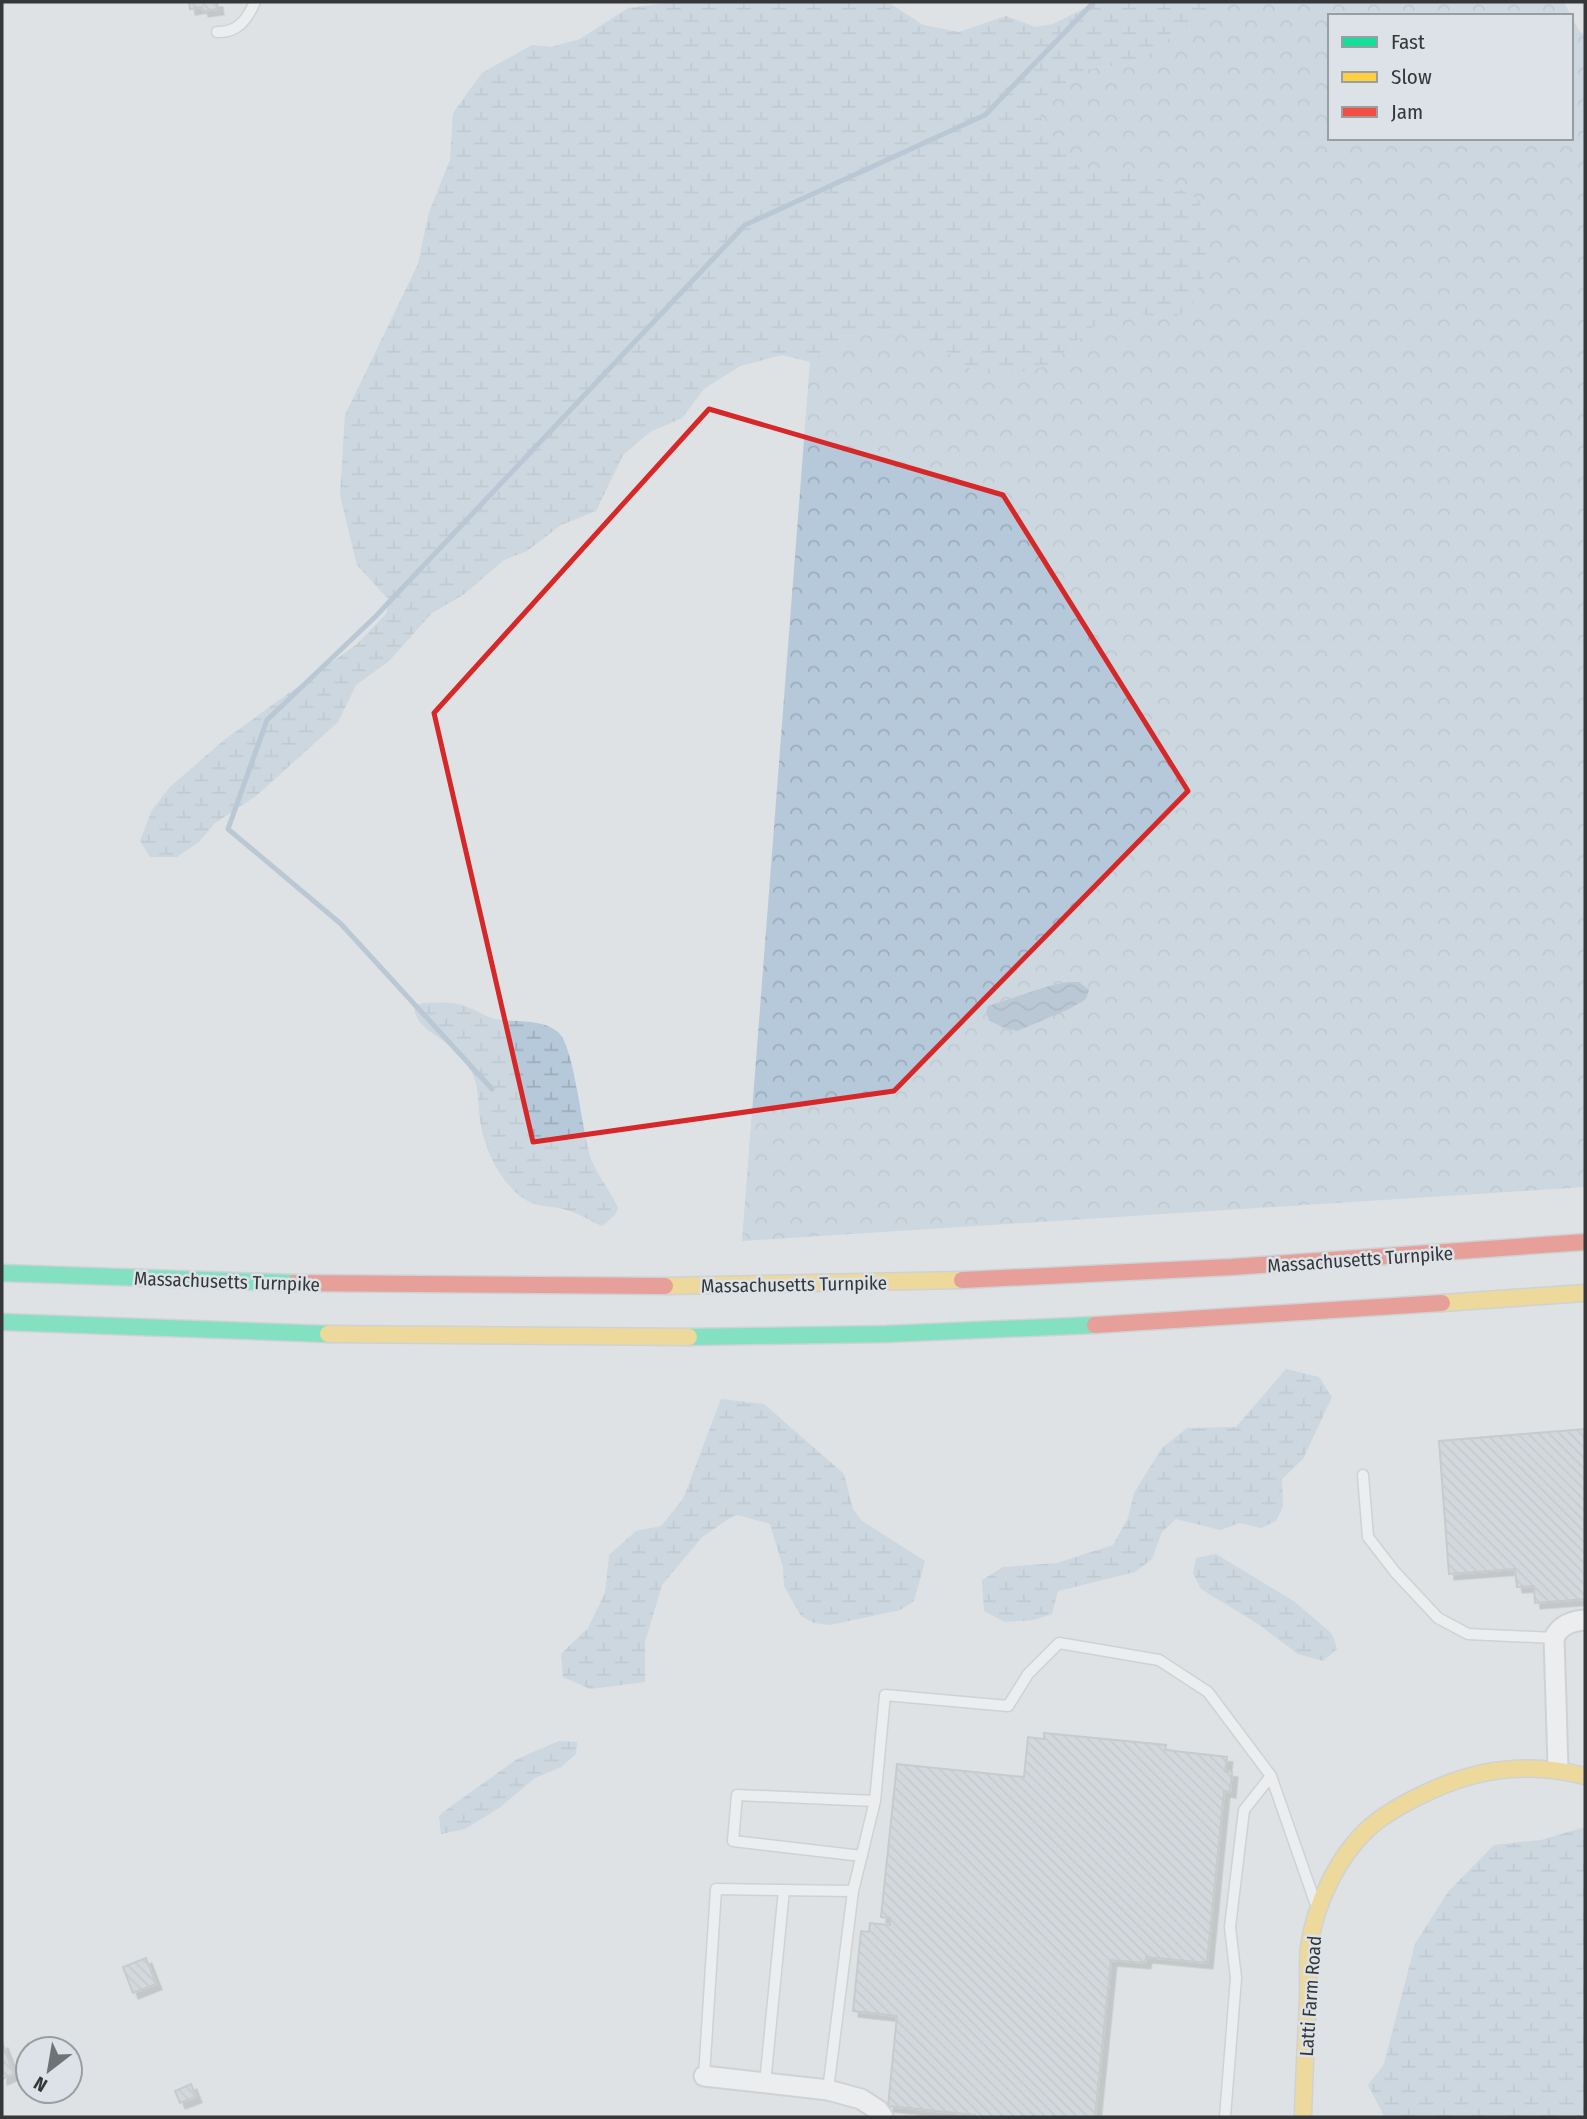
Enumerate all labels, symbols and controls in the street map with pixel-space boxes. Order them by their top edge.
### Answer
legend [1328,14,1573,140]
text: Fast [1391,29,1425,55]
text: Slow [1391,64,1432,90]
text: Jam [1391,99,1423,125]
street label: Massachusetts Turnpike [1266,1242,1454,1277]
street label: Massachusetts Turnpike [134,1267,320,1296]
street label: Massachusetts Turnpike [701,1271,887,1298]
street label: Latti Farm Road [1295,1935,1326,2057]
north arrow [14,2035,84,2105]
text: N [30,2071,51,2097]

